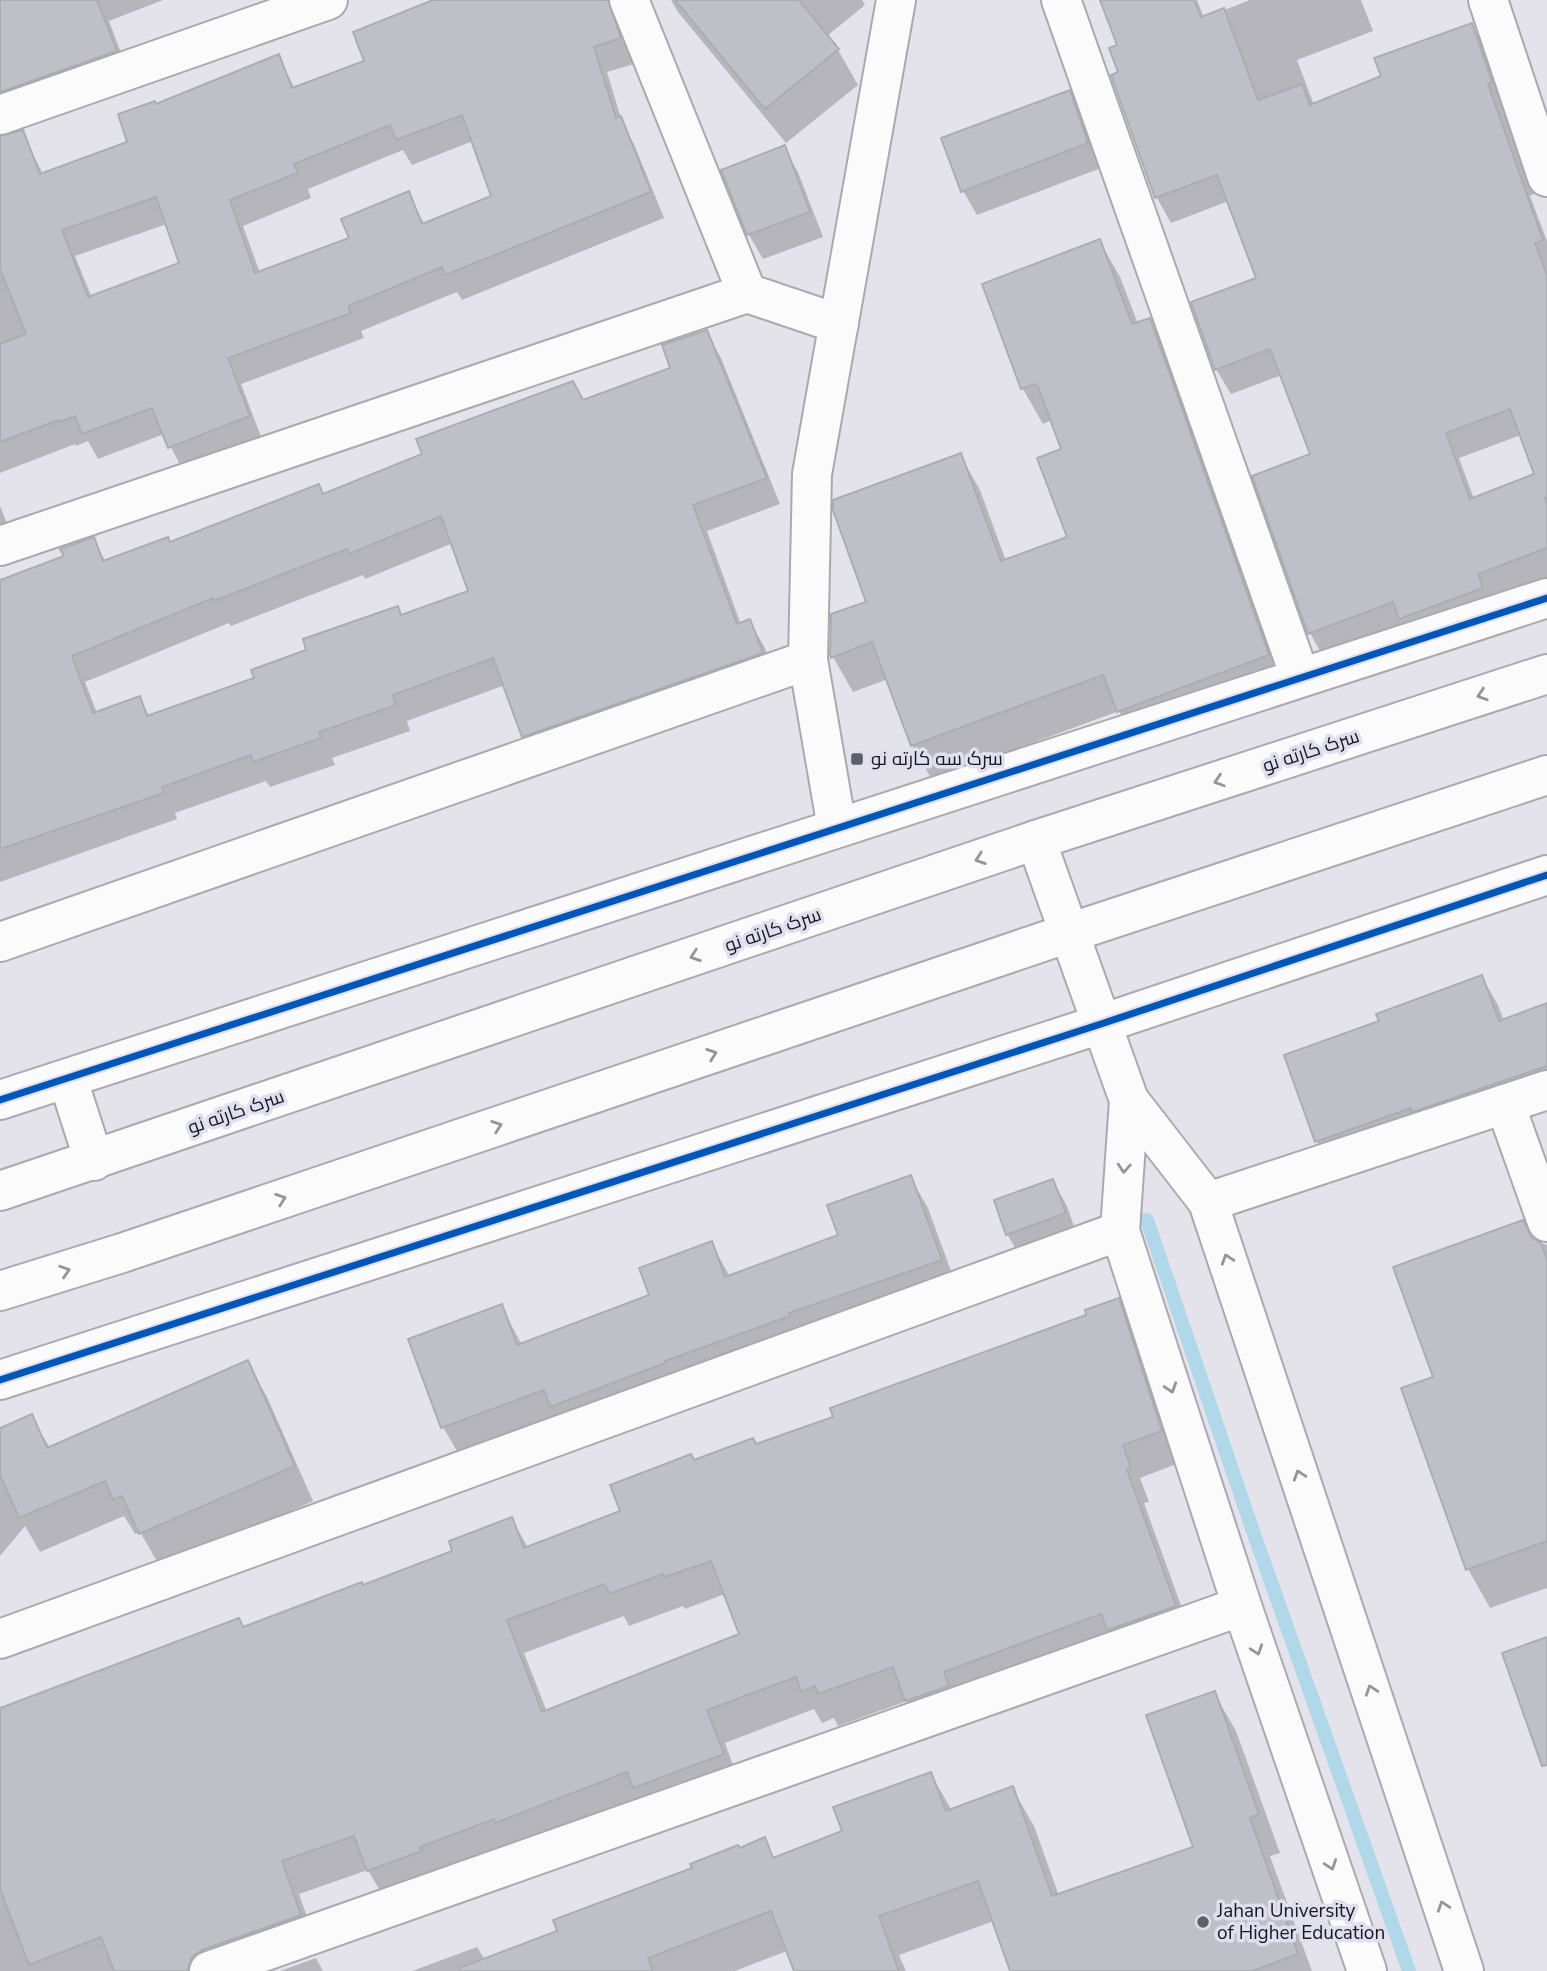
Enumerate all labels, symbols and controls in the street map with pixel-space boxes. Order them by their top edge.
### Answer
one-way arrow [1476,687,1489,701]
street label: سرک کارته نو [1259,723,1363,779]
place label: سرک سه کارته نو [871,746,1003,772]
marker: سرک سه کارته نو [849,751,865,767]
one-way arrow [1214,772,1226,787]
one-way arrow [974,851,986,865]
street label: سرک کارته نو [721,901,825,959]
one-way arrow [689,948,701,962]
one-way arrow [706,1048,718,1062]
street label: سرک کارته نو [184,1083,288,1141]
one-way arrow [490,1120,502,1135]
one-way arrow [1117,1163,1132,1174]
one-way arrow [274,1193,287,1207]
one-way arrow [1221,1253,1235,1265]
one-way arrow [59,1264,71,1279]
one-way arrow [1163,1381,1177,1393]
one-way arrow [1293,1469,1307,1481]
one-way arrow [1249,1644,1263,1656]
one-way arrow [1365,1685,1379,1697]
one-way arrow [1323,1859,1337,1871]
place label: Jahan University of Higher Education [1216,1898,1385,1946]
one-way arrow [1437,1901,1451,1913]
marker: Jahan University of Higher Education [1195,1914,1211,1930]

